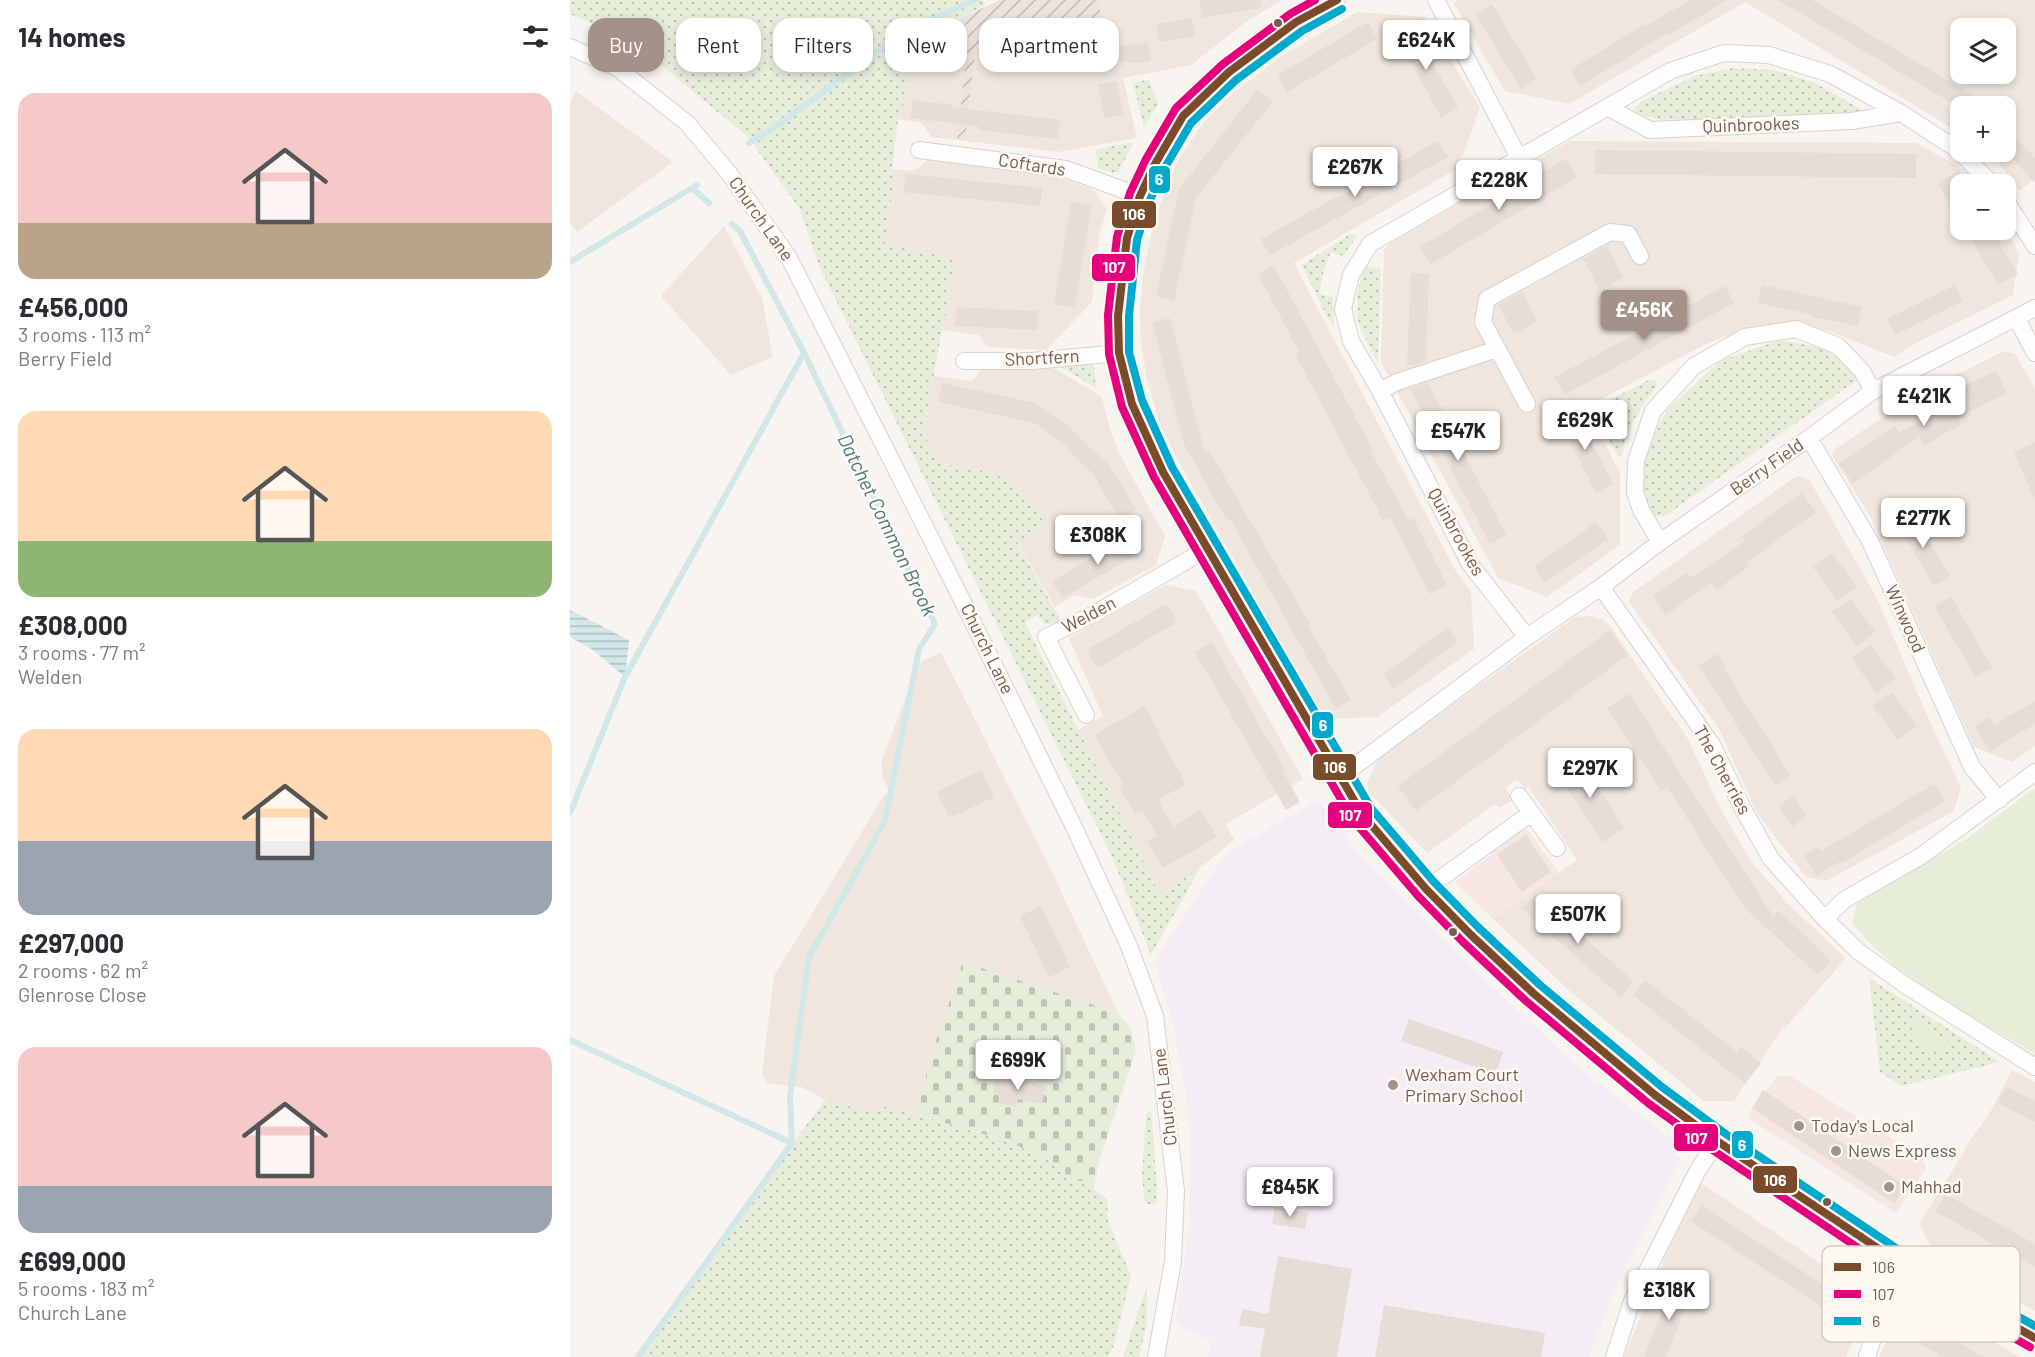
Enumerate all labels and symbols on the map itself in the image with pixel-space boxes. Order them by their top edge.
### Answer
unlabelled marker [1272,17,1284,29]
pin: £624K [1384,20,1468,71]
street label: Quinbrookes [1702,111,1800,137]
pin: £267K [1313,147,1397,198]
street label: Coftards [997,148,1067,180]
pin: £228K [1457,160,1541,211]
line badge: 6 [1148,165,1171,194]
text: 6 [1155,169,1164,188]
street label: Church Lane [725,172,799,265]
line badge: 106 [1111,200,1157,229]
text: 106 [1122,204,1146,223]
line badge: 107 [1091,253,1136,282]
text: 107 [1103,257,1125,276]
pin: £456K [1602,290,1686,341]
street label: Shortfern [1004,344,1080,370]
pin: £421K [1882,376,1966,427]
pin: £629K [1543,400,1627,451]
pin: £547K [1416,411,1500,462]
water label: Datchet Common Brook [833,430,943,620]
street label: Berry Field [1725,433,1807,500]
street label: Quinbrookes [1424,484,1490,579]
pin: £277K [1881,498,1965,549]
pin: £308K [1056,515,1140,566]
street label: Winwood [1881,581,1931,656]
street label: Welden [1058,591,1119,637]
street label: Church Lane [957,600,1019,697]
line badge: 6 [1311,711,1334,739]
text: 6 [1319,715,1328,734]
street label: The Cherries [1689,721,1756,818]
pin: £297K [1548,748,1632,799]
line badge: 106 [1312,753,1357,781]
text: 106 [1323,757,1347,776]
line badge: 107 [1327,801,1373,829]
text: 107 [1339,805,1361,824]
pin: £507K [1536,894,1620,945]
unlabelled marker [1447,926,1459,938]
pin: £699K [976,1040,1060,1091]
street label: Church Lane [1147,1047,1181,1147]
place label: Wexham Court Primary School [1405,1063,1523,1106]
marker: Wexham Court Primary School [1386,1078,1400,1092]
place label: Today's Local [1811,1114,1914,1136]
marker: Today's Local [1792,1119,1806,1133]
line badge: 107 [1673,1123,1719,1152]
text: 107 [1685,1128,1707,1147]
line badge: 6 [1731,1130,1754,1159]
text: 6 [1738,1135,1747,1154]
place label: News Express [1848,1139,1957,1161]
marker: News Express [1829,1144,1843,1158]
line badge: 106 [1752,1165,1798,1194]
pin: £845K [1248,1167,1332,1218]
text: 106 [1763,1170,1787,1189]
place label: Mahhad [1901,1175,1961,1197]
marker: Mahhad [1882,1180,1896,1194]
unlabelled marker [1821,1196,1833,1208]
legend [1822,1246,2020,1342]
text: 106 [1872,1257,1895,1276]
pin: £318K [1627,1270,1711,1321]
text: 107 [1872,1284,1895,1303]
text: 6 [1872,1311,1880,1330]

